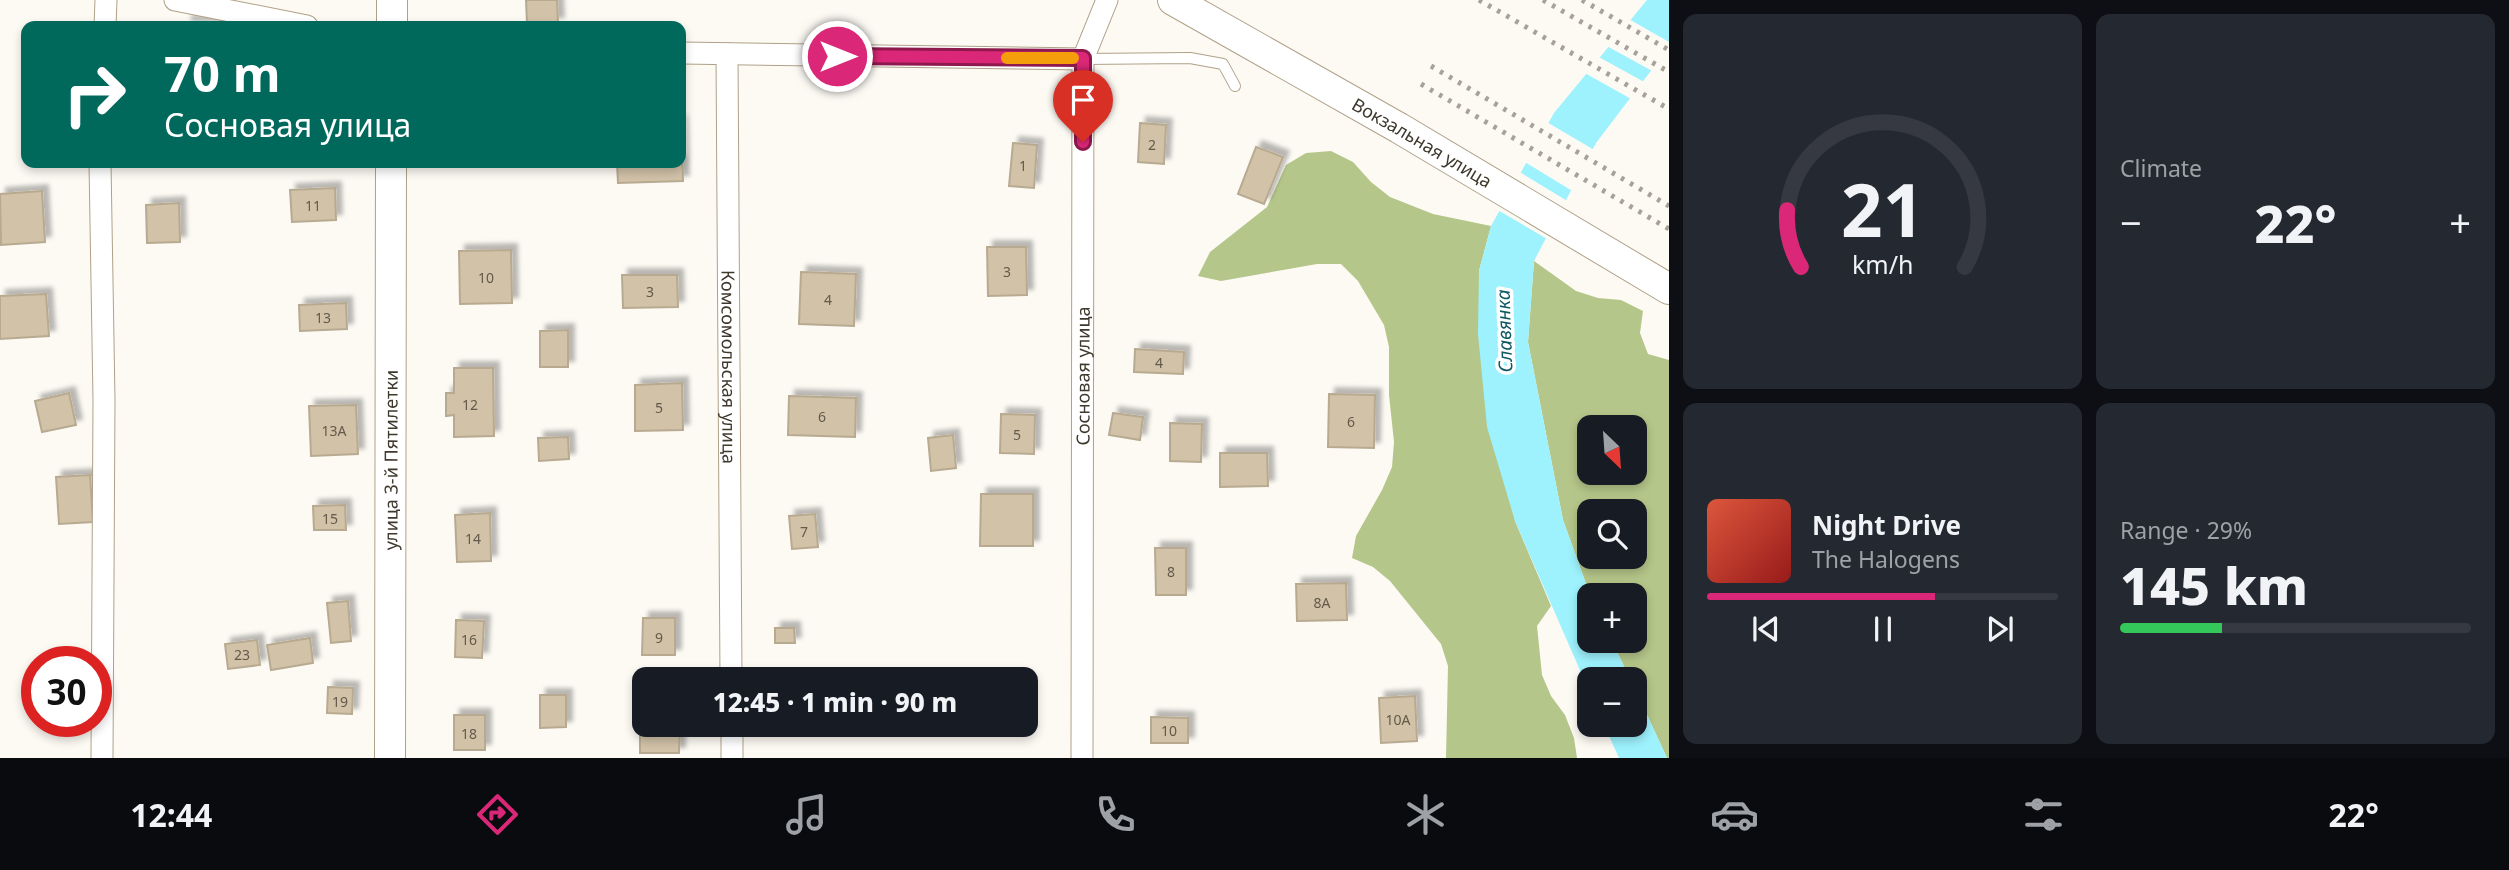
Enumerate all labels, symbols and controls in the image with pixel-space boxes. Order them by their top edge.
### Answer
position arrow [800,19,874,93]
text: 70 m [164,40,281,106]
icon: right [49,49,140,140]
pin [1053,70,1113,142]
icon: arrive [1064,81,1102,119]
street label: Вокзальная улица [1348,92,1497,193]
text: Сосновая улица [164,103,411,146]
house number: 2 [1148,135,1156,154]
text: Climate [2120,152,2202,184]
house number: 1 [1019,156,1027,175]
text: 21 [1841,160,1924,259]
text: 22° [2254,187,2337,258]
house number: 11 [305,196,321,215]
text: − [2120,196,2142,248]
text: + [2449,196,2471,248]
text: km/h [1852,247,1913,281]
house number: 3 [1003,262,1011,281]
house number: 10 [478,268,494,287]
street label: Комсомольская улица [716,270,742,464]
house number: 3 [646,282,654,301]
water label: Славянка [1490,289,1518,373]
house number: 4 [824,290,832,309]
street label: Сосновая улица [1070,306,1095,446]
house number: 13 [315,308,331,327]
house number: 4 [1155,353,1163,372]
street label: улица 3-й Пятилетки [378,370,403,550]
house number: 12 [462,395,478,414]
house number: 5 [655,398,663,417]
house number: 6 [818,407,826,426]
house number: 6 [1347,412,1355,431]
north arrow [1577,415,1647,485]
map controls [1577,415,1647,737]
house number: 13А [322,421,347,440]
house number: 5 [1013,425,1021,444]
button: search [1577,499,1647,569]
text: Night Drive [1812,507,1961,543]
house number: 15 [322,509,338,528]
text: Range · 29% [2120,514,2252,546]
house number: 7 [800,522,808,541]
house number: 14 [465,529,481,548]
text: The Halogens [1812,543,1960,575]
text: 145 km [2120,549,2308,620]
house number: 8 [1167,562,1175,581]
button: + [1577,583,1647,653]
house number: 8А [1314,593,1331,612]
icon: previous [1747,610,1785,648]
icon: pause [1864,610,1902,648]
icon: next [1981,610,2019,648]
house number: 9 [655,628,663,647]
house number: 16 [461,630,477,649]
house number: 23 [234,645,250,664]
speed limit sign: 30 [21,646,112,737]
button: − [1577,667,1647,737]
text: 12:45 · 1 min · 90 m [713,684,957,720]
house number: 19 [332,692,348,711]
house number: 10А [1386,710,1411,729]
house number: 10 [1161,721,1177,740]
house number: 18 [461,724,477,743]
icon: directions [473,790,522,839]
icon: music [782,790,831,839]
icon: phone [1091,790,1140,839]
icon: climate [1401,790,1450,839]
icon: car [1710,790,1759,839]
icon: filters [2019,790,2068,839]
text: 12:44 [130,793,212,836]
text: 22° [2329,793,2379,836]

